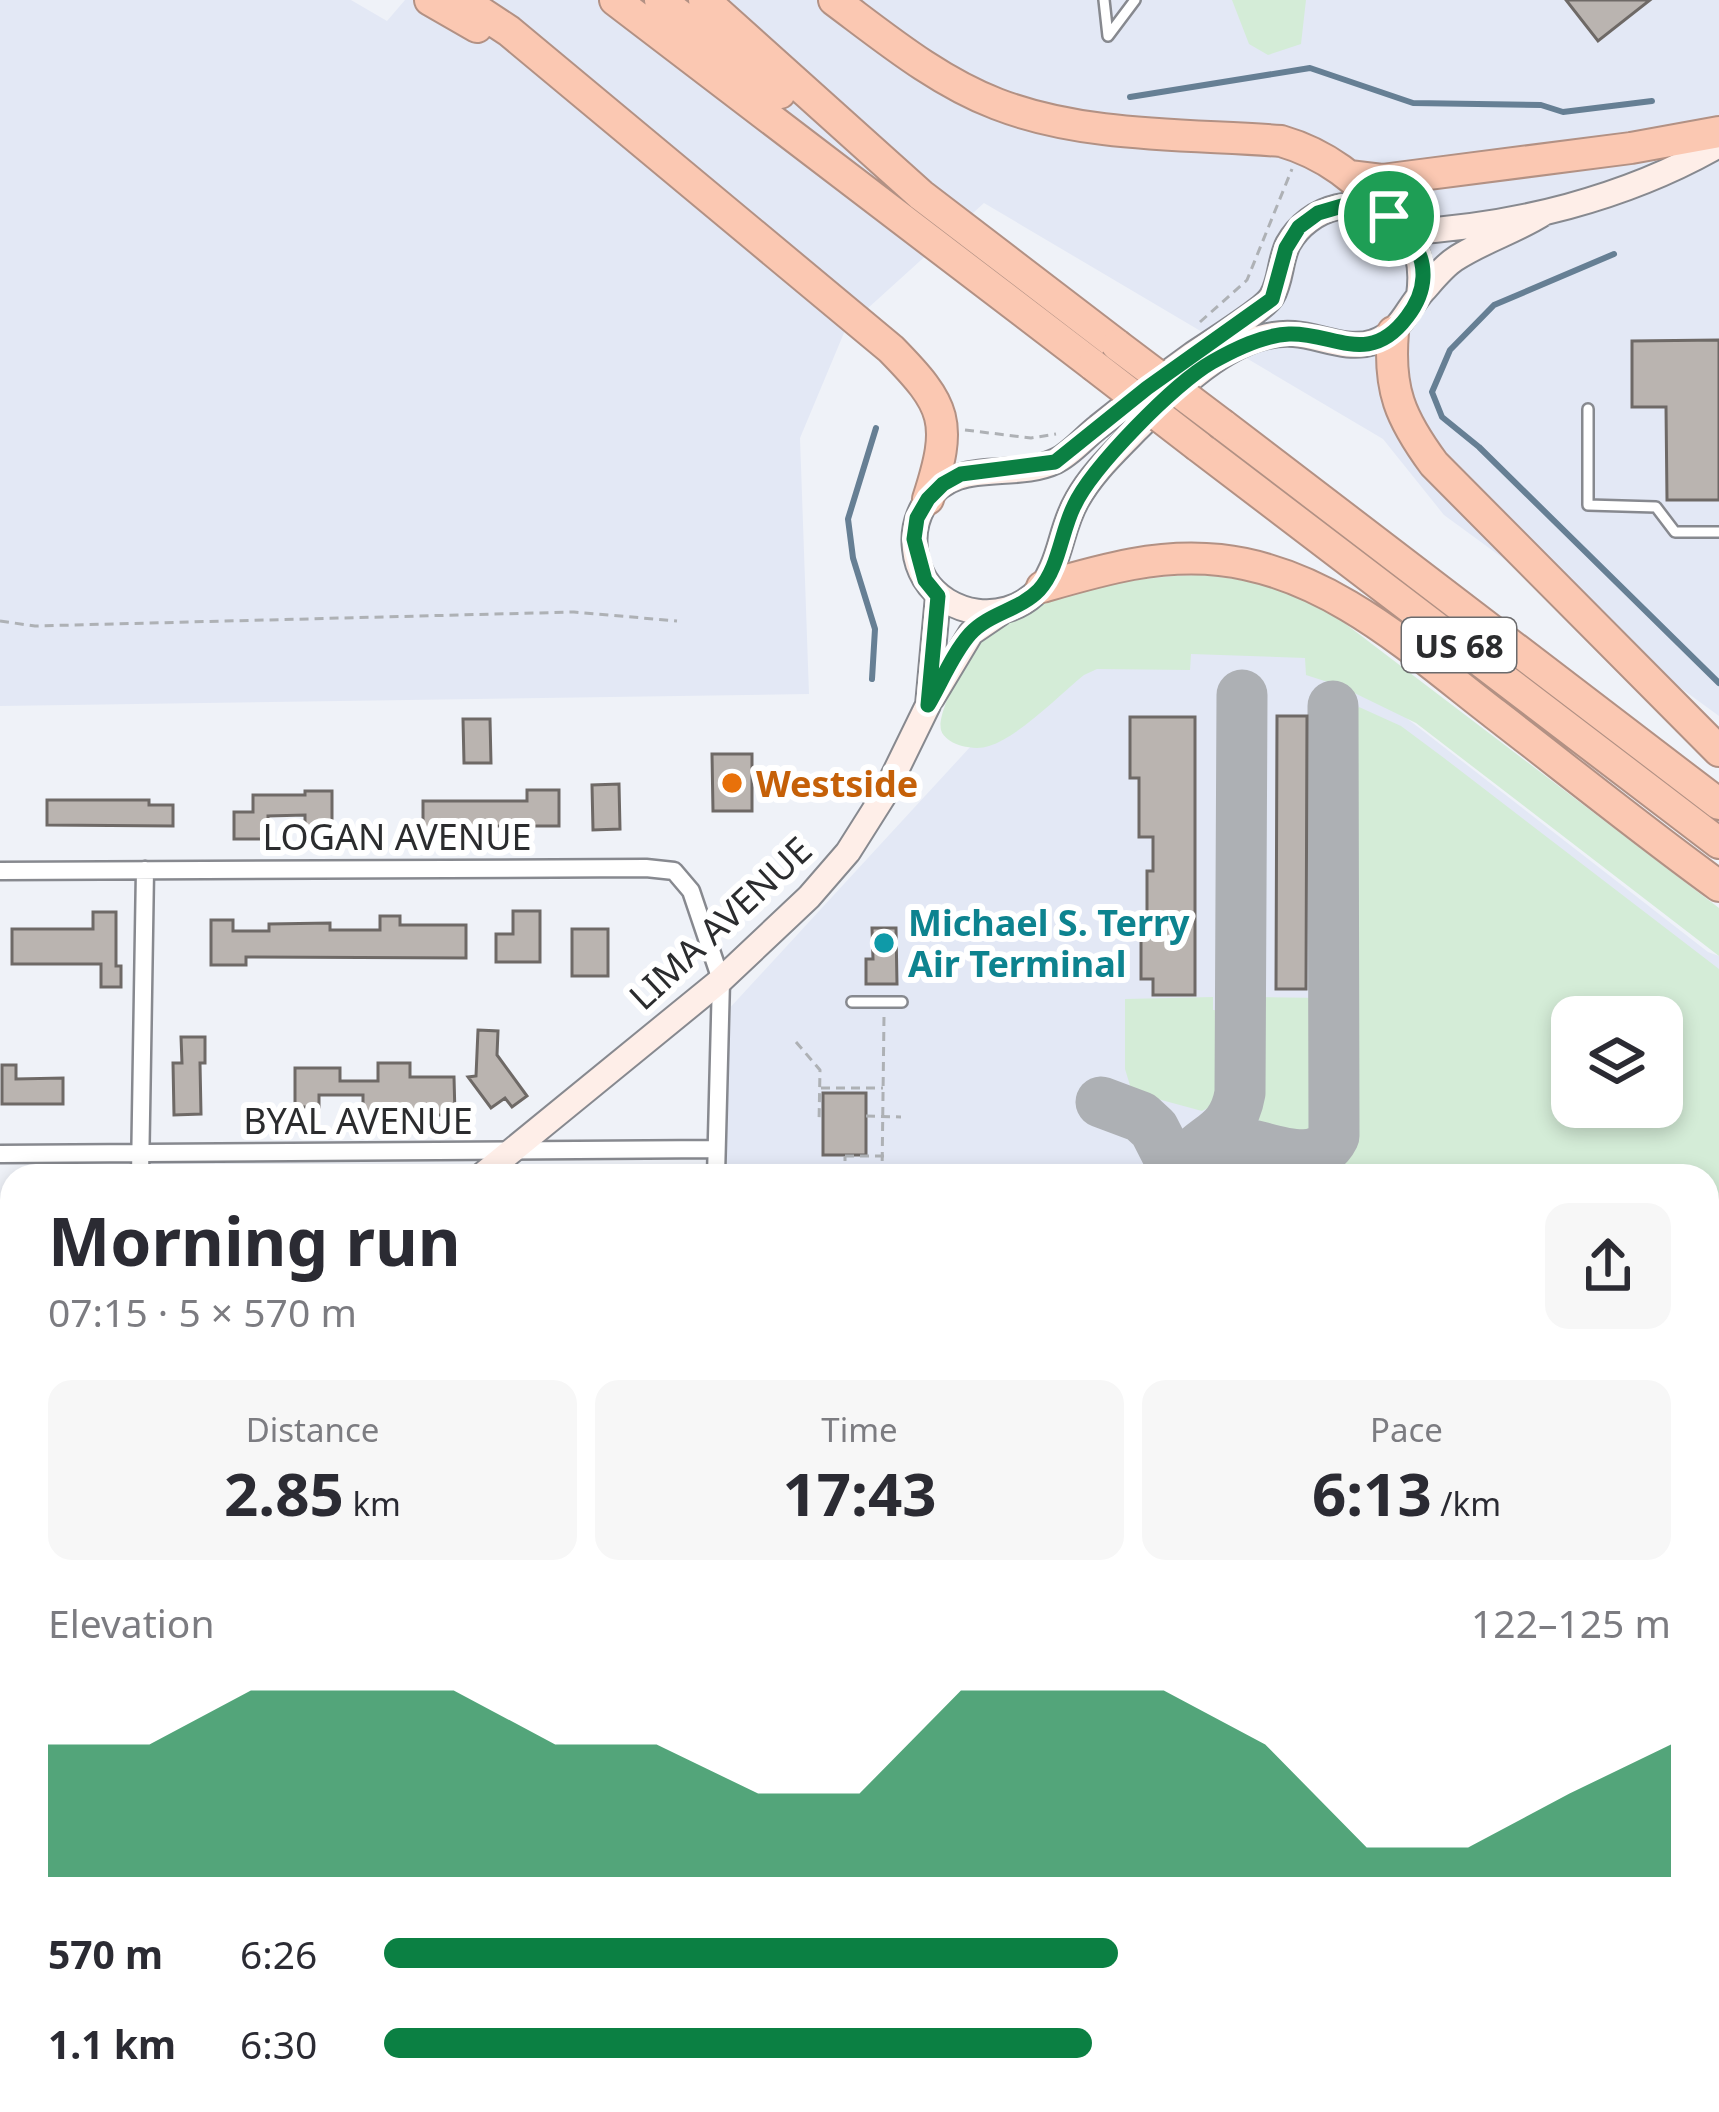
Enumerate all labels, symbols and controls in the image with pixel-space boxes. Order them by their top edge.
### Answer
pin [1338,165,1440,267]
icon: arrive [1356,183,1422,249]
road number: US 68 [1402,618,1516,672]
place label: Westside [756,759,918,808]
marker: Westside [719,770,745,796]
street label: LOGAN AVENUE [262,812,532,861]
street label: LIMA AVENUE [618,826,822,1020]
place label: Michael S. Terry Air Terminal [908,898,1190,988]
marker: Michael S. Terry Air Terminal [871,930,897,956]
map controls [1551,996,1683,1128]
button: layers [1551,996,1683,1128]
street label: BYAL AVENUE [243,1096,473,1145]
text: Morning run [48,1195,461,1285]
button: share [1545,1203,1671,1329]
text: 07:15 · 5 × 570 m [48,1285,357,1338]
text: Distance [246,1407,379,1452]
text: Time [821,1407,898,1452]
text: Pace [1370,1407,1443,1452]
text: 2.85 [224,1452,344,1534]
text: 17:43 [782,1452,937,1534]
text: 6:13 [1312,1452,1432,1534]
text: km [344,1481,401,1526]
text: /km [1432,1481,1501,1526]
text: Elevation [48,1596,215,1649]
text: 122–125 m [1471,1596,1671,1649]
text: 570 m [48,1927,163,1980]
text: 6:26 [240,1927,317,1980]
text: 1.1 km [48,2017,176,2070]
text: 6:30 [240,2017,317,2070]

